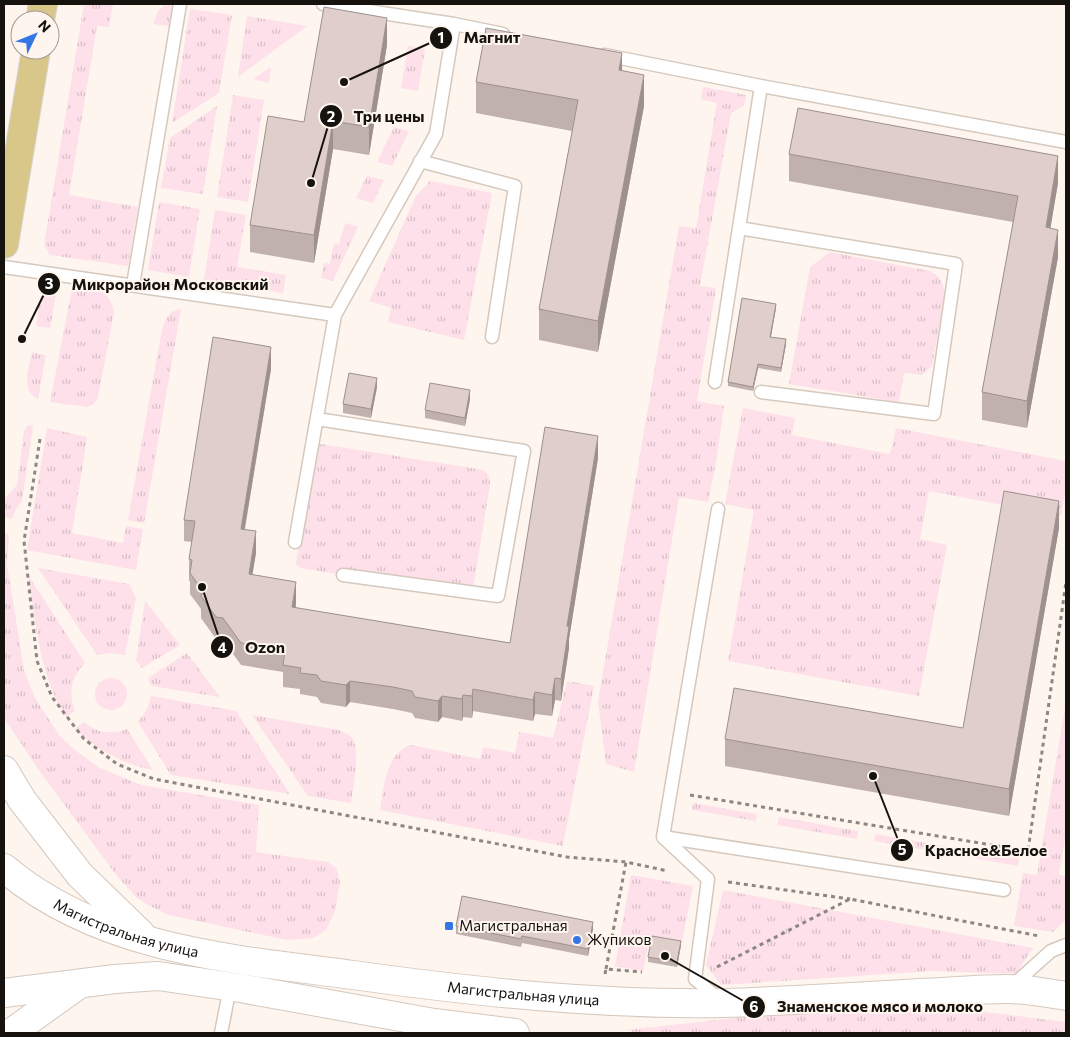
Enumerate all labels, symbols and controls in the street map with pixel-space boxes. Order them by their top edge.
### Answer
north arrow [10,10,60,60]
text: N [35,16,55,35]
callout: Магнит [429,22,531,53]
text: Магнит [464,27,521,46]
text: 1 [438,28,444,46]
callout: Три цены [318,101,434,132]
text: Три цены [353,106,425,125]
text: 2 [327,107,335,125]
callout: Микрорайон Московский [37,269,279,300]
text: 3 [45,274,54,292]
text: Микрорайон Московский [72,274,269,293]
callout: Ozon [210,632,295,663]
text: Ozon [245,637,285,656]
text: 4 [217,638,227,656]
callout: Красное&Белое [890,834,1057,865]
text: 5 [898,840,907,858]
text: Красное&Белое [925,840,1047,859]
street label: Магистральная улица [51,894,200,960]
place label: Магистральная [459,916,568,934]
marker: Магистральная [443,920,455,932]
place label: Жупиков [587,930,652,948]
marker: Жупиков [571,934,583,946]
street label: Магистральная улица [446,977,600,1008]
callout: Знаменское мясо и молоко [742,991,993,1022]
text: Знаменское мясо и молоко [777,996,983,1015]
text: 6 [749,997,759,1015]

